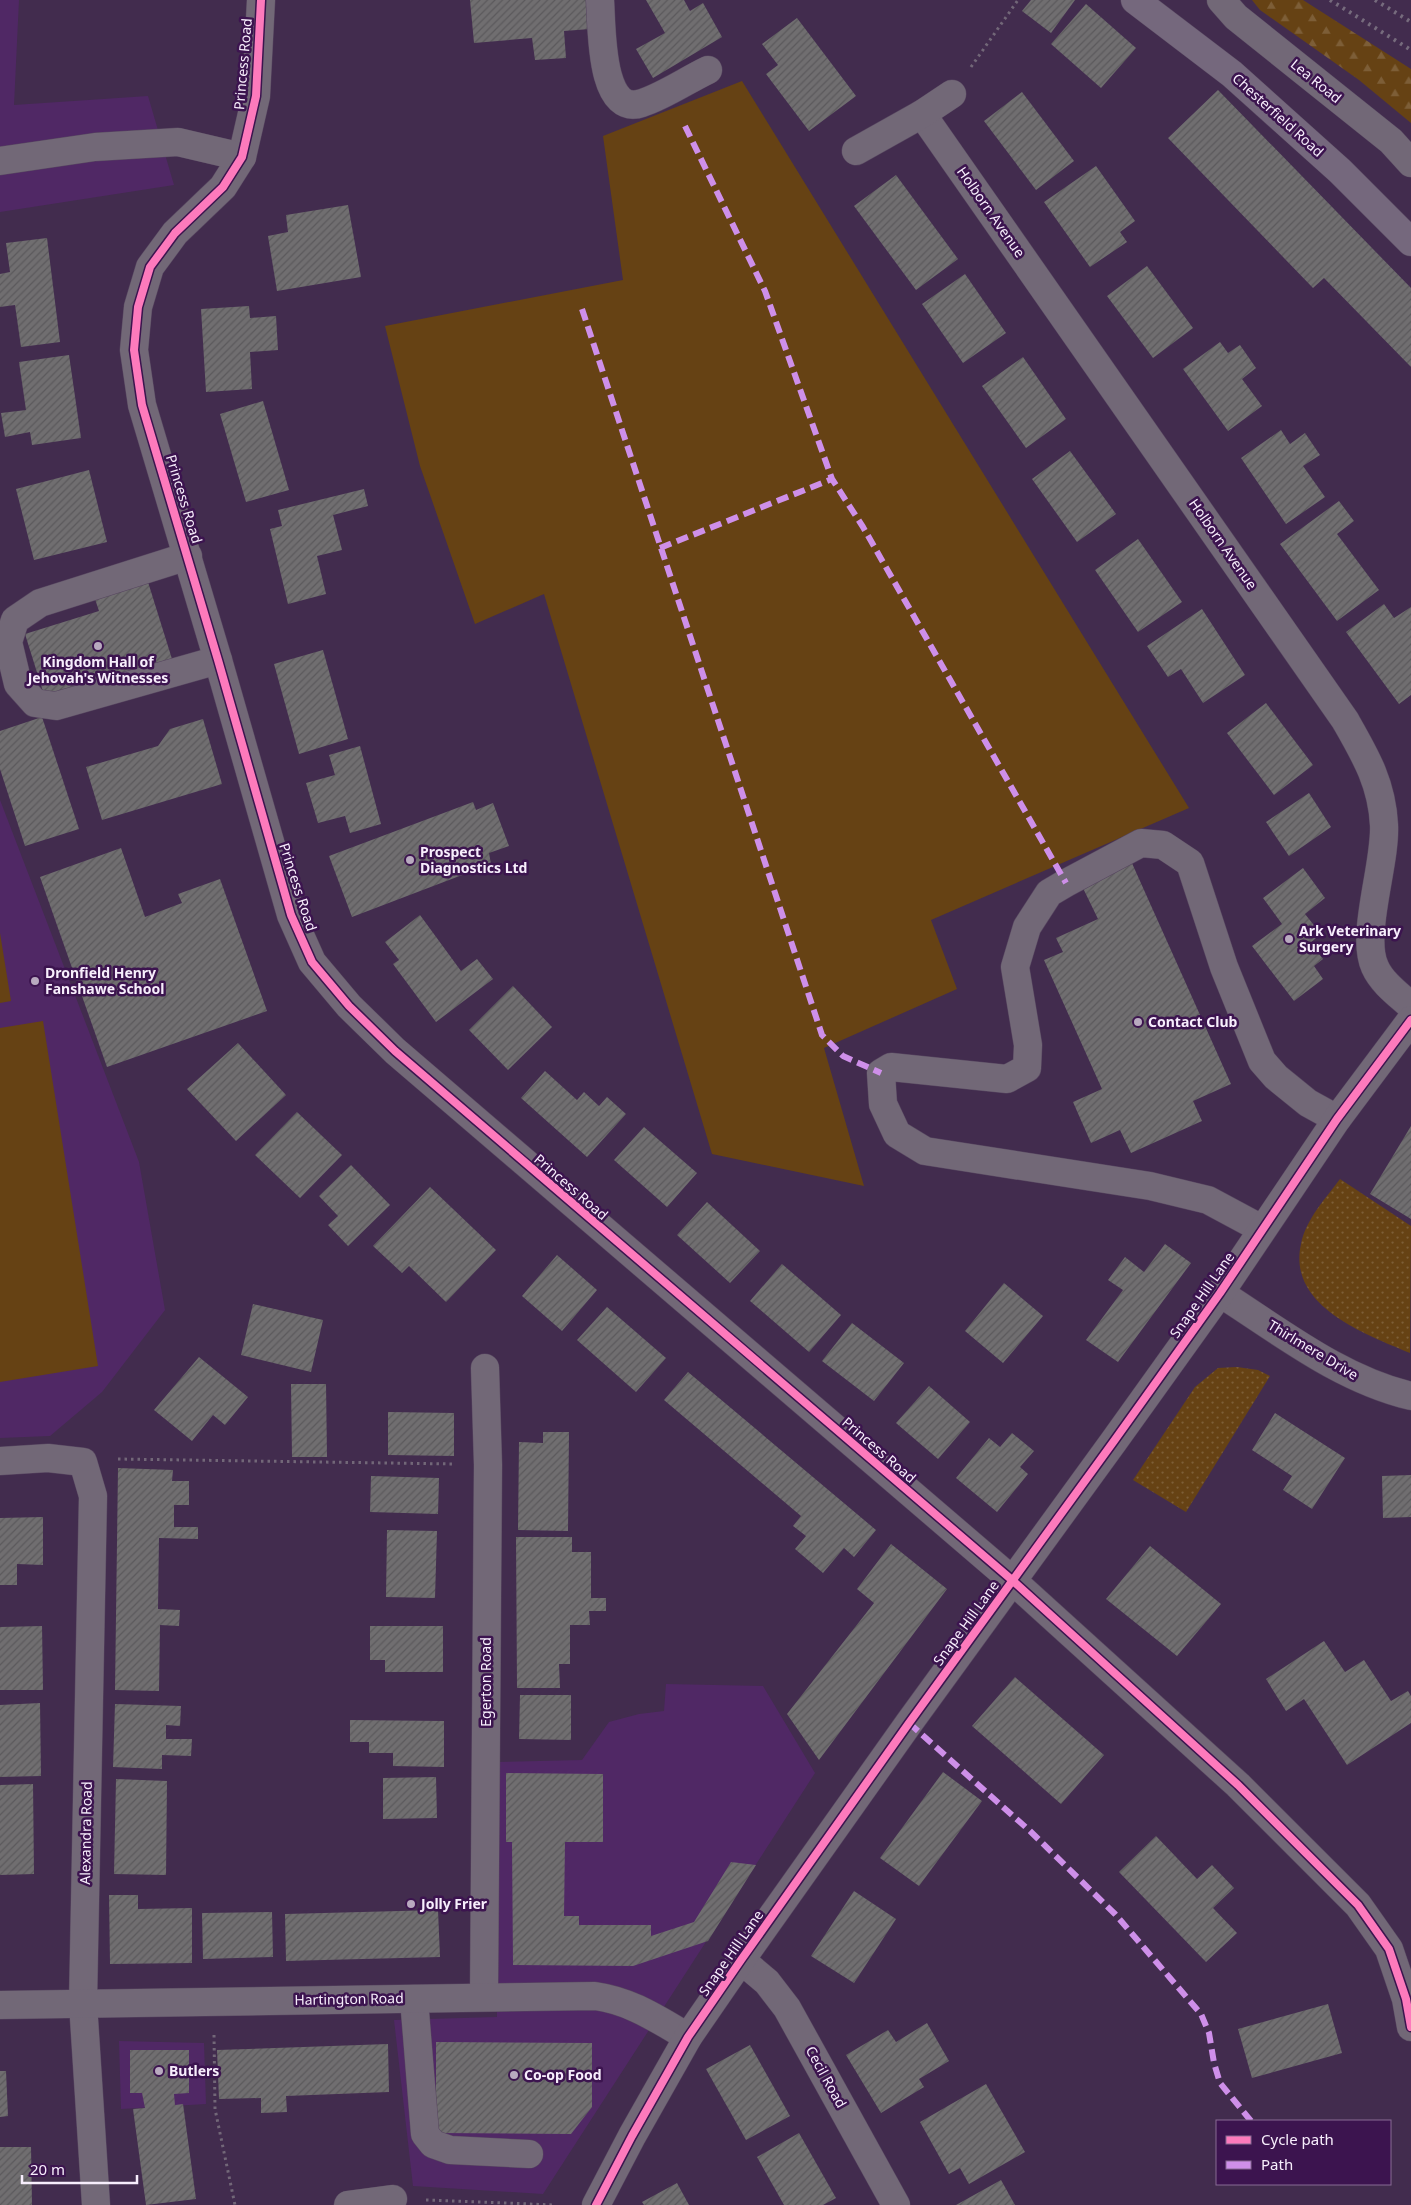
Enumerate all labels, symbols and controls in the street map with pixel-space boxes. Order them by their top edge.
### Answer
street label: Princess Road [229,17,256,111]
street label: Lea Road [1287,54,1346,107]
street label: Chesterfield Road [1229,69,1328,161]
street label: Holborn Avenue [953,163,1030,261]
street label: Princess Road [162,452,207,546]
street label: Holborn Avenue [1185,495,1262,593]
marker: Kingdom Hall of Jehovah's Witnesses [92,640,104,652]
place label: Kingdom Hall of Jehovah's Witnesses [26,652,168,687]
street label: Princess Road [275,840,322,933]
place label: Prospect Diagnostics Ltd [420,842,527,877]
marker: Prospect Diagnostics Ltd [404,854,416,866]
place label: Ark Veterinary Surgery [1299,921,1401,956]
marker: Ark Veterinary Surgery [1283,933,1295,945]
place label: Dronfield Henry Fanshawe School [45,963,164,998]
marker: Dronfield Henry Fanshawe School [29,975,41,987]
place label: Contact Club [1148,1012,1237,1031]
marker: Contact Club [1132,1016,1144,1028]
street label: Princess Road [530,1149,612,1224]
street label: Snape Hill Lane [1165,1248,1238,1342]
street label: Thirlmere Drive [1265,1315,1362,1384]
street label: Princess Road [838,1412,920,1487]
street label: Snape Hill Lane [928,1576,1003,1669]
street label: Egerton Road [476,1637,495,1727]
street label: Alexandra Road [75,1781,96,1885]
place label: Jolly Frier [419,1894,488,1913]
marker: Jolly Frier [405,1898,417,1910]
street label: Snape Hill Lane [694,1906,767,2000]
street label: Hartington Road [294,1988,404,2009]
street label: Cecil Road [802,2042,851,2111]
place label: Butlers [169,2061,219,2080]
marker: Butlers [153,2065,165,2077]
place label: Co-op Food [524,2065,602,2084]
marker: Co-op Food [508,2069,520,2081]
legend [1216,2120,1391,2185]
text: Cycle path [1261,2129,1334,2149]
scale bar [22,2152,138,2184]
text: Path [1261,2154,1293,2174]
text: 20 m [30,2159,65,2179]

